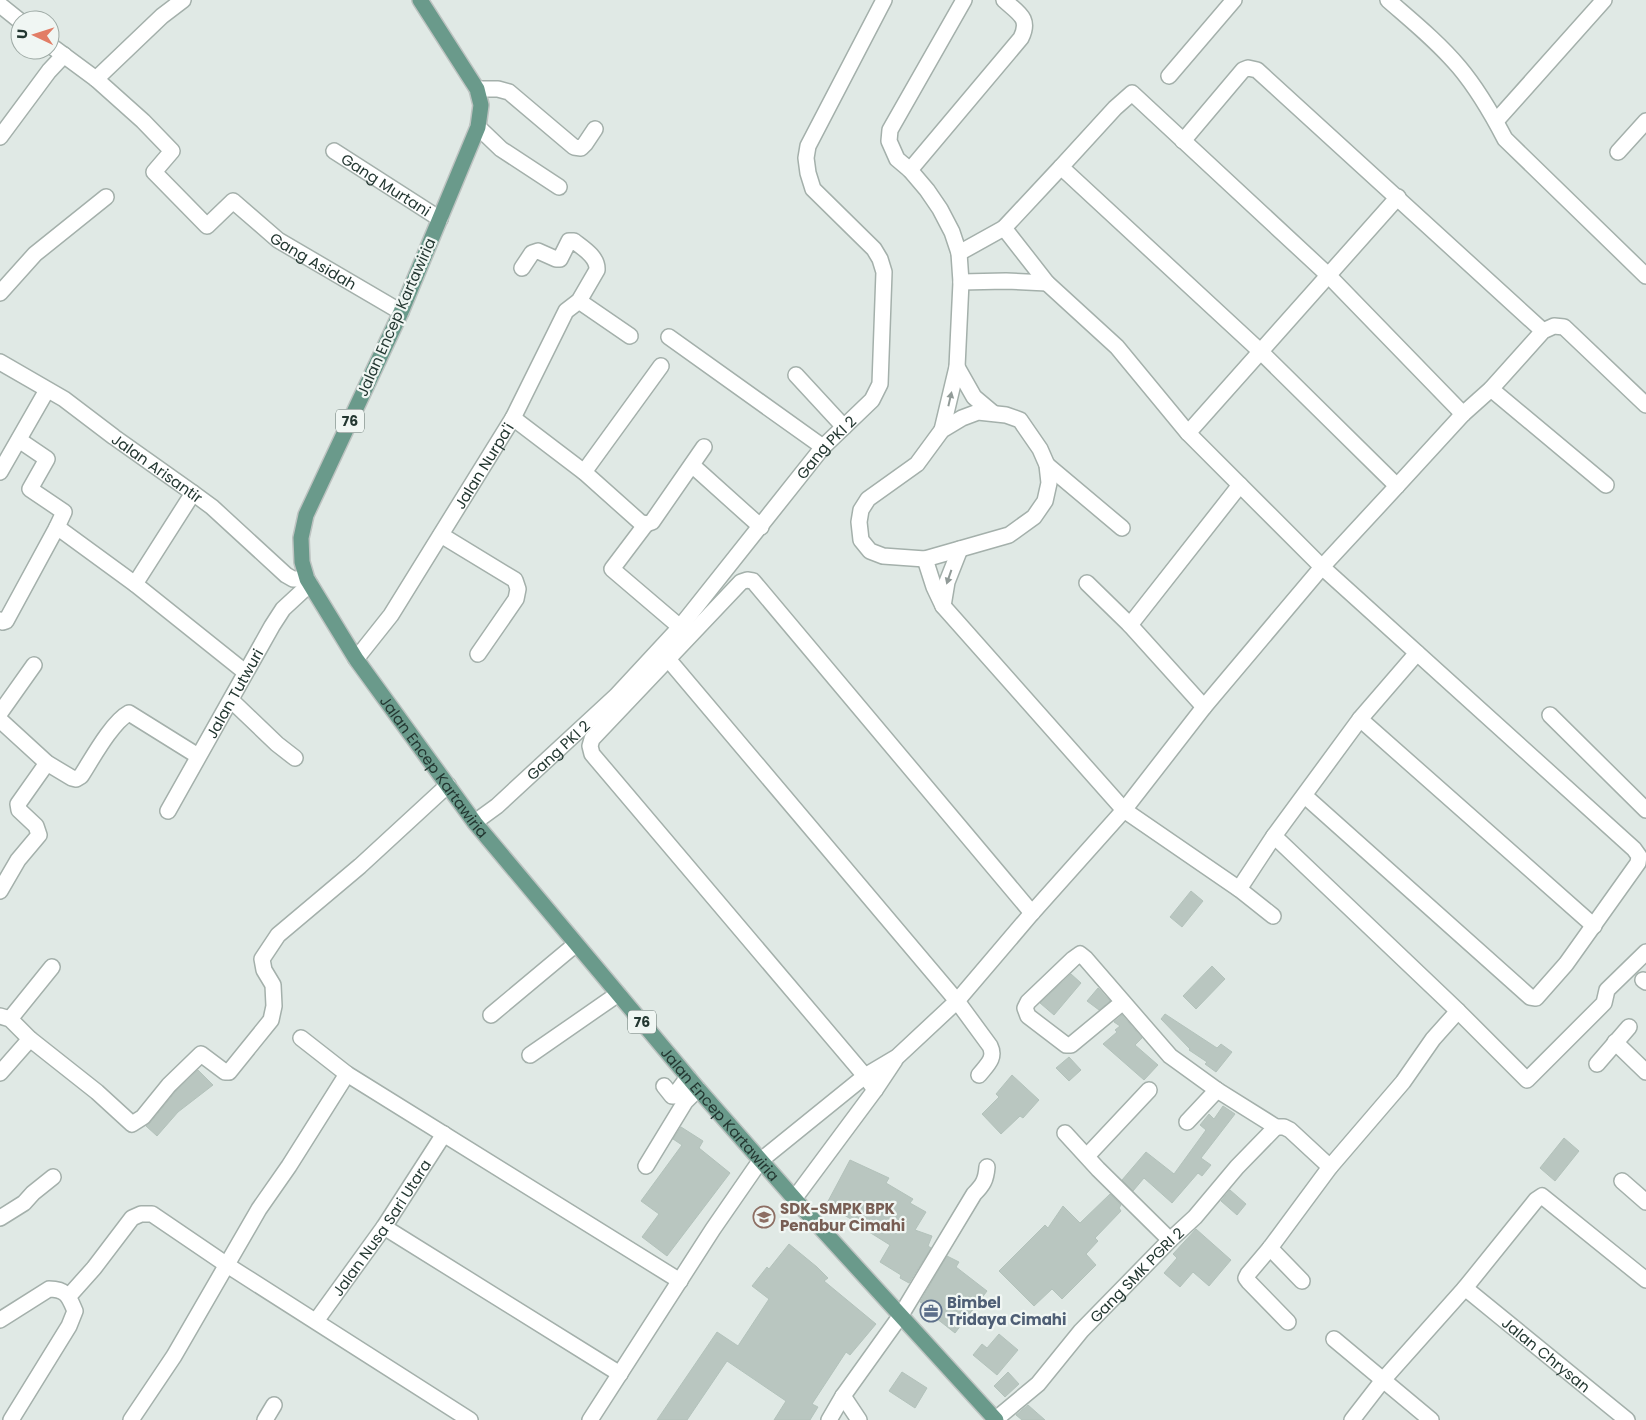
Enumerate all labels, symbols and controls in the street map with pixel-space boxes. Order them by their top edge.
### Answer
north arrow [10,10,60,60]
text: U [12,28,32,40]
street label: Gang Murtani [337,148,435,221]
street label: Gang Asidah [265,227,361,294]
street label: Jalan Encep Kartawiria [352,235,440,399]
one-way arrow [946,390,954,406]
road number: 76 [336,410,364,432]
street label: Gang PKI 2 [791,411,860,483]
street label: Jalan Nurpa'i [449,418,518,513]
street label: Jalan Arisantir [108,428,208,508]
one-way arrow [945,570,953,585]
street label: Jalan Tutwuri [201,645,268,742]
street label: Jalan Encep Kartawiria [375,691,493,842]
street label: Gang PKI 2 [521,715,594,785]
road number: 76 [628,1010,656,1034]
street label: Jalan Encep Kartawiria [656,1042,784,1185]
street label: Jalan Nusa Sari Utara [327,1155,436,1300]
place label: SDK-SMPK BPK Penabur Cimahi [780,1198,905,1236]
school or university icon: SDK-SMPK BPK Penabur Cimahi [752,1205,776,1229]
street label: Gang SMK PGRI 2 [1085,1222,1188,1327]
place label: Bimbel Tridaya Cimahi [947,1292,1066,1330]
office icon: Bimbel Tridaya Cimahi [919,1299,943,1323]
street label: Jalan Chrysan [1498,1312,1595,1397]

